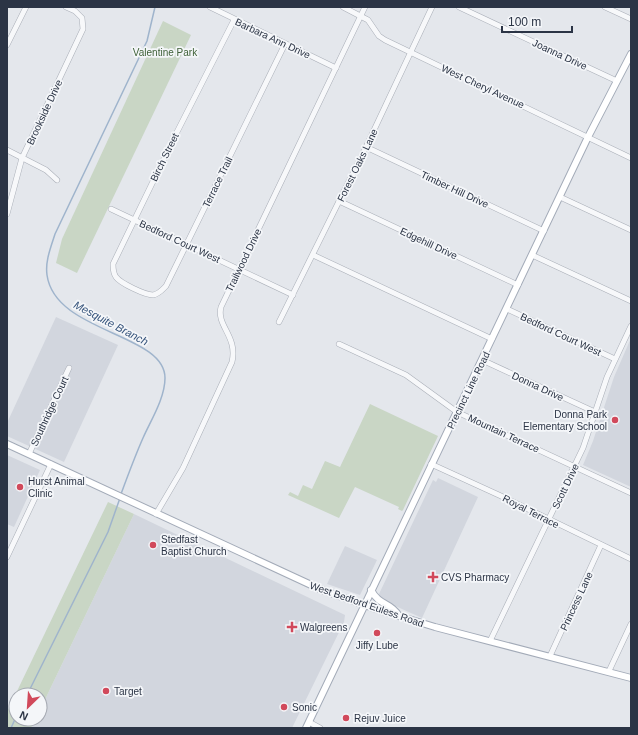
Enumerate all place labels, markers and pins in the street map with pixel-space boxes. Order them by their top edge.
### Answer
place label: Donna Park Elementary School [523,409,608,432]
marker: Donna Park Elementary School [610,415,620,425]
place label: Hurst Animal Clinic [28,476,85,499]
marker: Hurst Animal Clinic [15,482,25,492]
place label: Stedfast Baptist Church [161,534,227,557]
marker: Stedfast Baptist Church [148,540,158,550]
marker: CVS Pharmacy [428,572,438,582]
place label: CVS Pharmacy [441,572,509,583]
marker: Walgreens [287,622,297,632]
place label: Walgreens [300,622,347,633]
marker: Jiffy Lube [372,628,382,638]
place label: Jiffy Lube [356,640,399,651]
marker: Target [101,686,111,696]
place label: Target [114,686,142,697]
marker: Sonic [279,702,289,712]
place label: Sonic [292,702,317,713]
marker: Rejuv Juice [341,713,351,723]
place label: Rejuv Juice [354,713,406,724]

